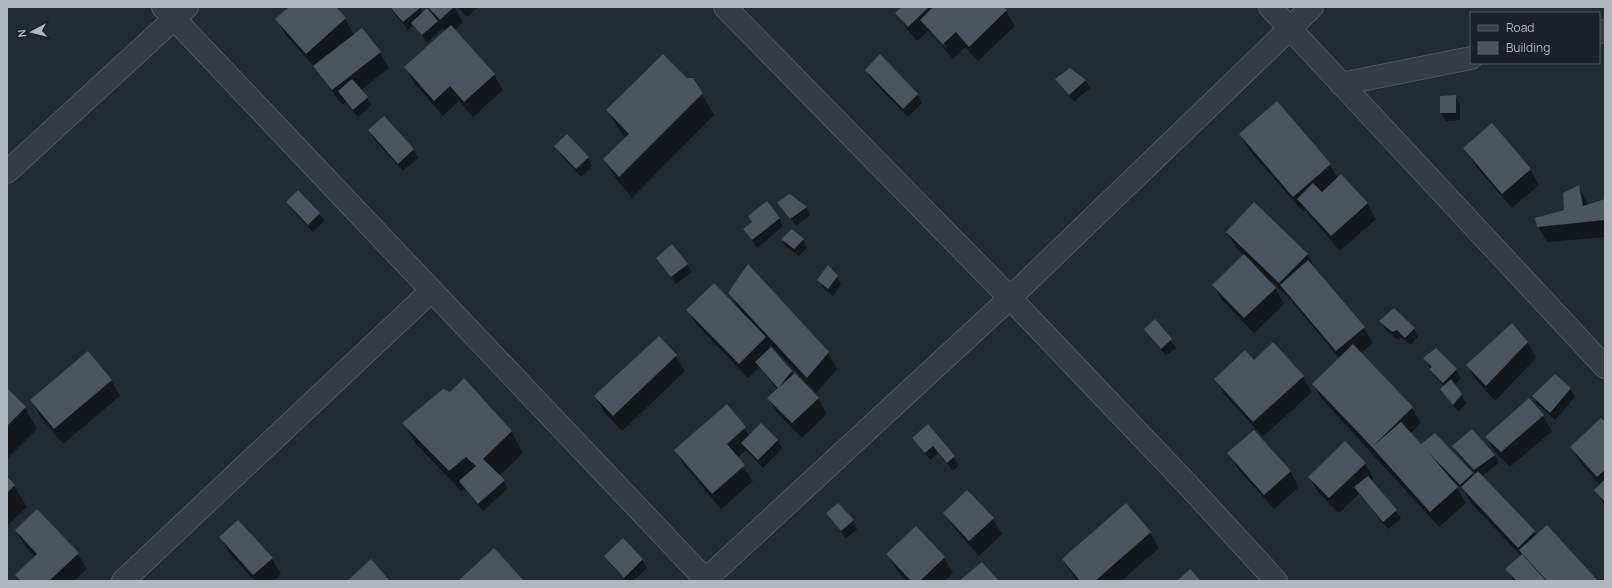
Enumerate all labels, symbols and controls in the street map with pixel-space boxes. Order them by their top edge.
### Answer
north arrow [12,12,52,52]
legend [1470,12,1600,64]
text: Road [1506,19,1534,36]
text: N [14,28,30,38]
text: Building [1506,39,1550,56]

